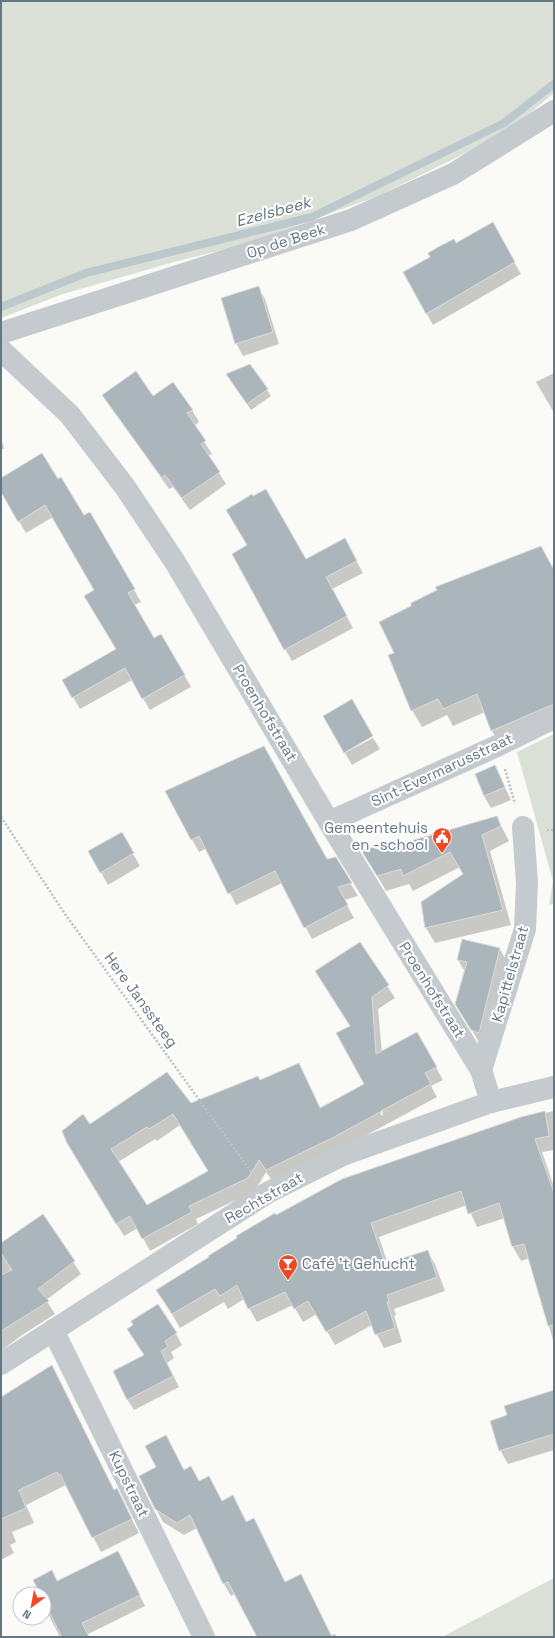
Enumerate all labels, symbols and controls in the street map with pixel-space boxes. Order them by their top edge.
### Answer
water label: Ezelsbeek [233,191,315,232]
street label: Op de Beek [244,219,328,262]
street label: Proenhofstraat [229,661,302,765]
street label: Sint-Evermarusstraat [368,728,516,811]
place label: Gemeentehuis en -school [324,818,428,854]
public building icon: Gemeentehuis en -school [431,826,453,854]
street label: Kapittelstraat [487,924,532,1024]
street label: Proenhofstraat [395,938,470,1042]
street label: Here Janssteeg [101,948,182,1051]
street label: Rechtstraat [221,1168,306,1228]
bar icon: Café 't Gehucht [277,1253,299,1281]
place label: Café 't Gehucht [302,1254,415,1273]
street label: Kupstraat [105,1447,154,1520]
north arrow [12,1586,52,1626]
text: N [20,1607,34,1622]

